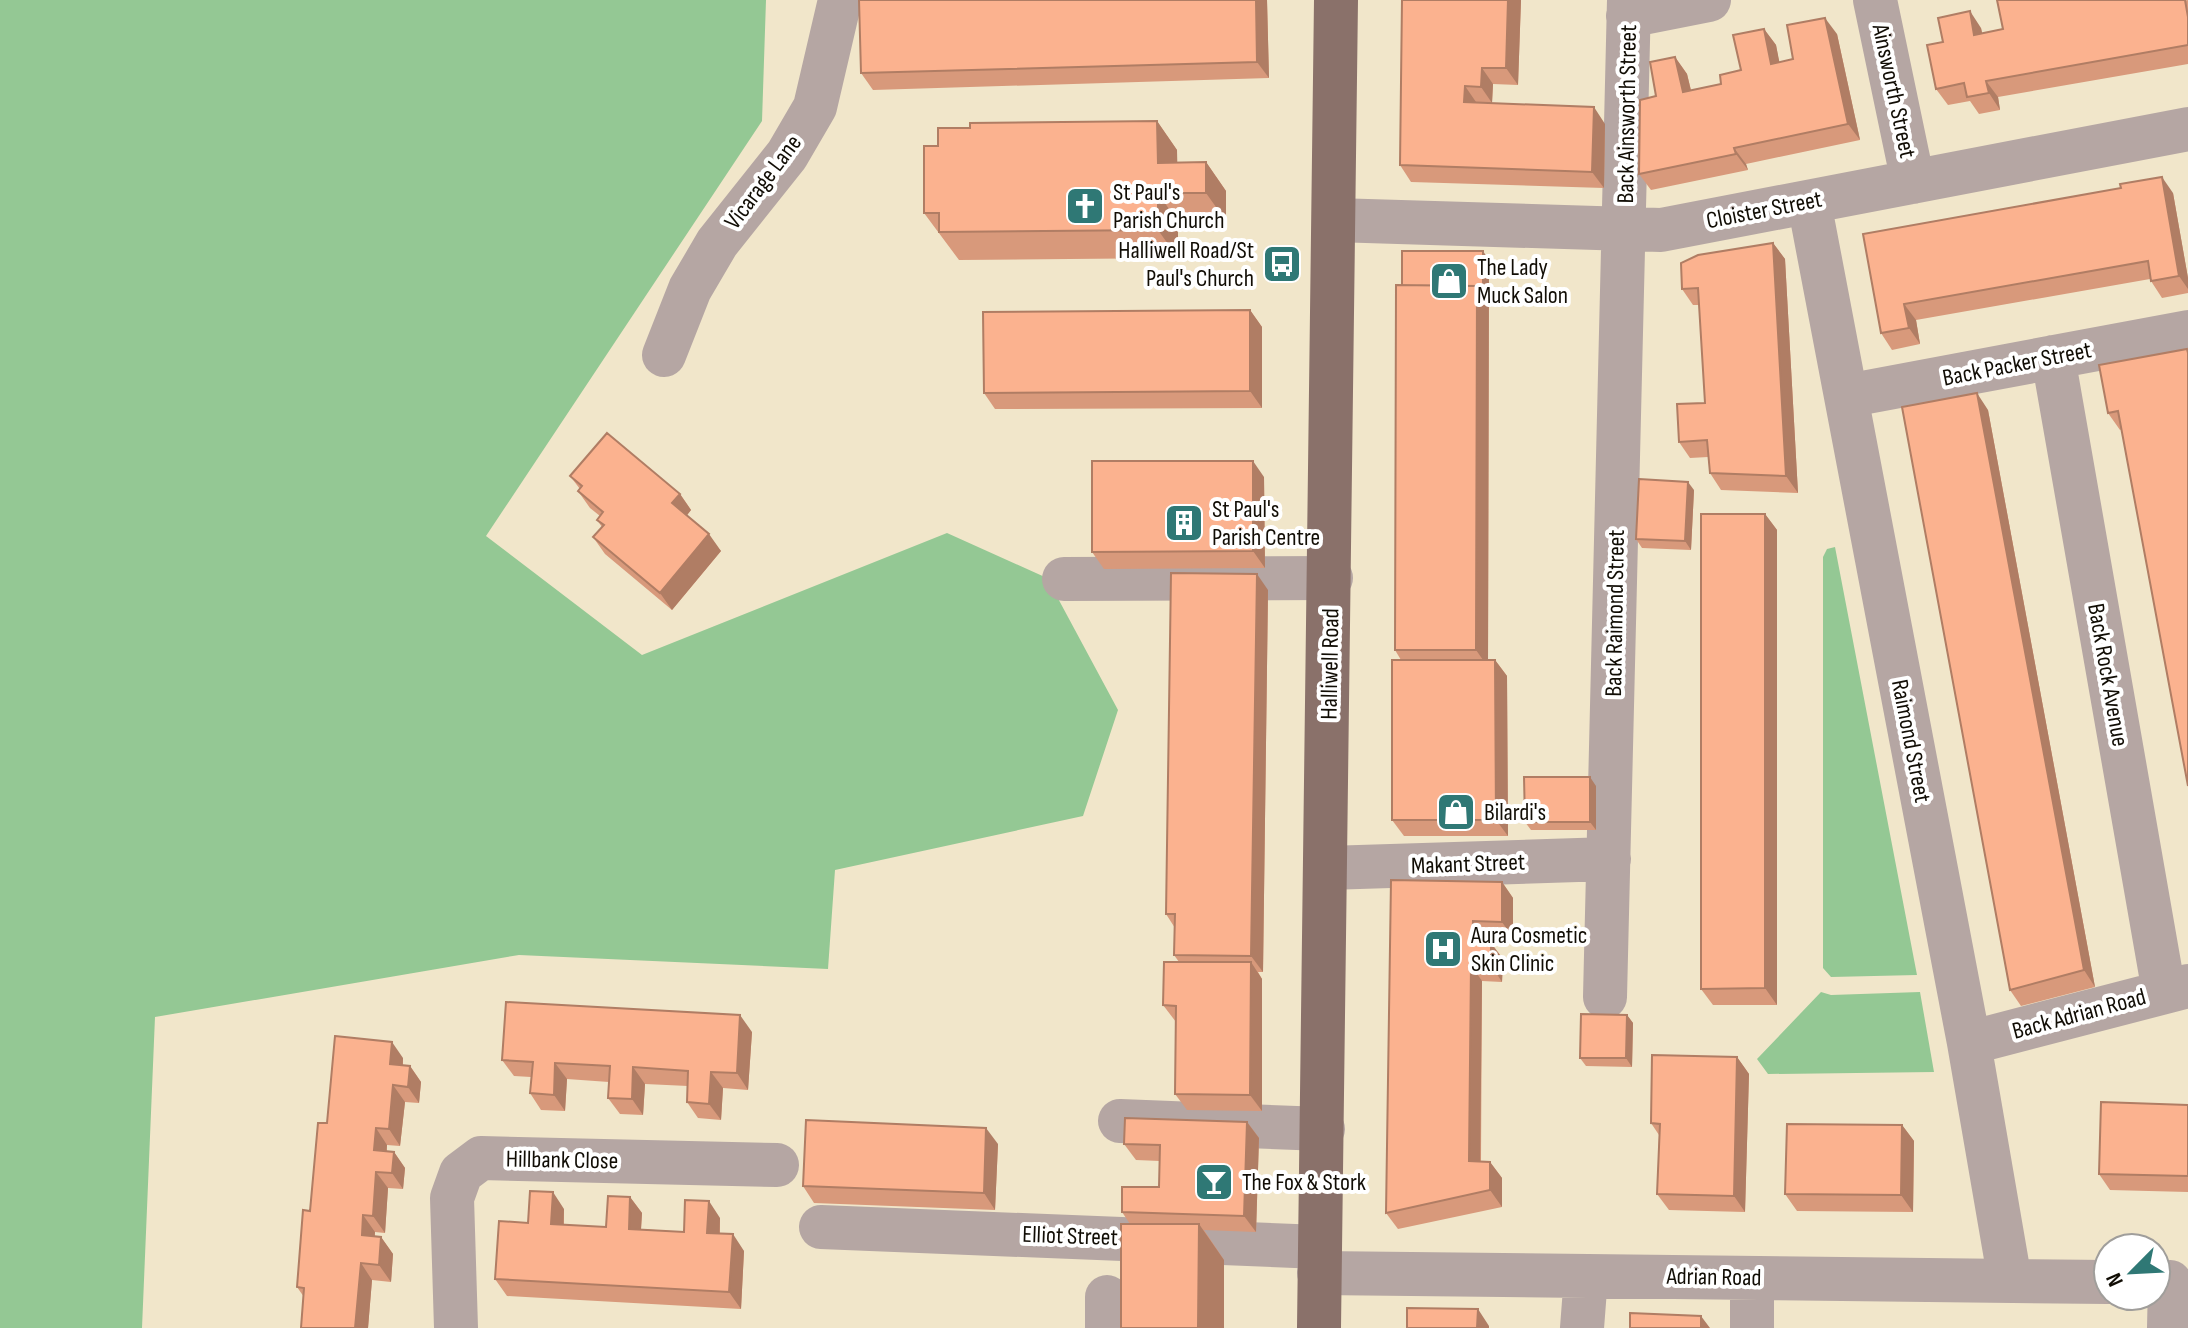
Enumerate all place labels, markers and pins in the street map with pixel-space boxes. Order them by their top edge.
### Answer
place label: St Paul's Parish Church [1113,178,1224,235]
church icon: St Paul's Parish Church [1064,185,1106,227]
place label: Halliwell Road/St Paul's Church [1118,236,1254,293]
bus stop icon: Halliwell Road/St Paul's Church [1261,243,1303,285]
place label: The Lady Muck Salon [1477,253,1568,310]
shop icon: The Lady Muck Salon [1428,260,1470,302]
place label: St Paul's Parish Centre [1212,495,1320,552]
building icon: St Paul's Parish Centre [1163,502,1205,544]
shop icon: Bilardi's [1435,791,1477,833]
place label: Bilardi's [1484,798,1546,827]
place label: Aura Cosmetic Skin Clinic [1470,921,1587,978]
hospital icon: Aura Cosmetic Skin Clinic [1422,928,1464,970]
bar icon: The Fox & Stork [1193,1161,1235,1203]
place label: The Fox & Stork [1242,1168,1366,1197]

